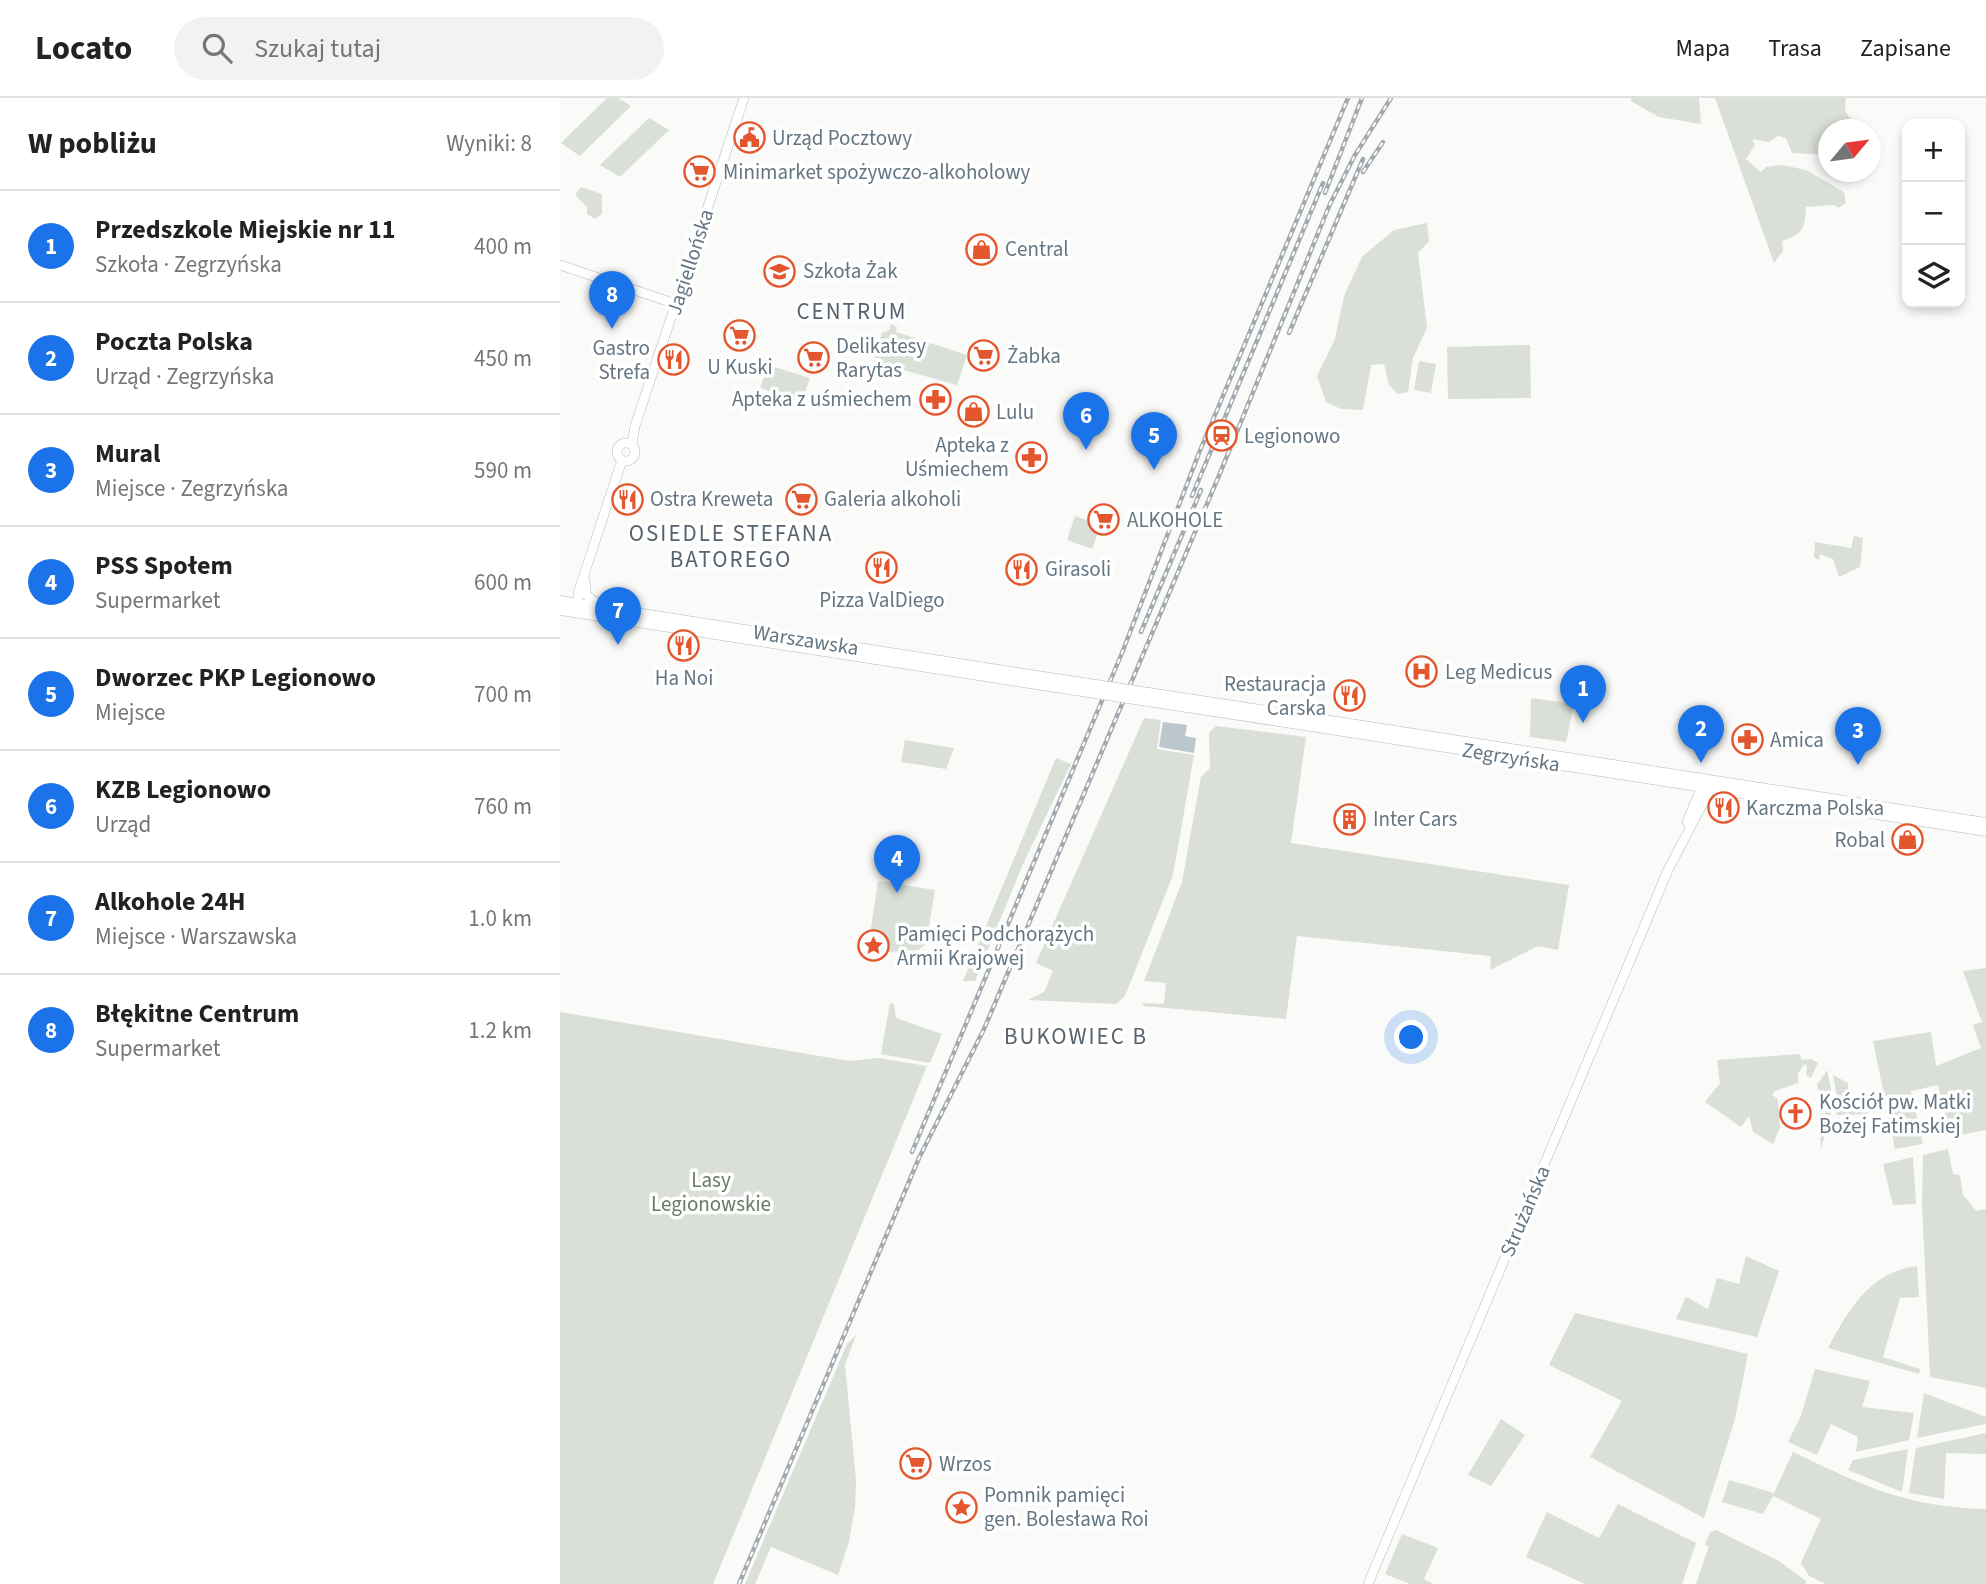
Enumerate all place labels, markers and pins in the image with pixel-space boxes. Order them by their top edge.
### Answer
public building icon: Urząd Pocztowy [732,121,766,155]
place label: Urząd Pocztowy [772,123,912,153]
supermarket icon: Minimarket spożywczo-alkoholowy [683,155,717,189]
place label: Minimarket spożywczo-alkoholowy [723,157,1031,187]
shop icon: Central [965,232,999,266]
place label: Central [1005,234,1069,264]
school or university icon: Szkoła Żak [763,254,797,288]
place label: Szkoła Żak [803,256,898,286]
pin: 8 [589,271,635,329]
supermarket icon: U Kuski [723,318,757,352]
place label: Delikatesy Rarytas [836,331,926,385]
place label: Gastro Strefa [593,333,650,387]
supermarket icon: Żabka [967,339,1001,373]
supermarket icon: Delikatesy Rarytas [796,341,830,375]
place label: Żabka [1007,341,1061,371]
restaurant icon: Gastro Strefa [656,343,690,377]
place label: U Kuski [707,352,773,382]
pharmacy icon: Apteka z uśmiechem [918,382,952,416]
place label: Apteka z uśmiechem [732,384,912,414]
pin: 6 [1063,392,1109,450]
shop icon: Lulu [956,395,990,429]
place label: Lulu [996,397,1034,427]
pin: 5 [1131,412,1177,470]
station icon: Legionowo [1204,419,1238,453]
place label: Legionowo [1244,421,1341,451]
place label: Apteka z Uśmiechem [905,430,1009,484]
pharmacy icon: Apteka z Uśmiechem [1015,440,1049,474]
restaurant icon: Ostra Kreweta [610,482,644,516]
supermarket icon: Galeria alkoholi [784,482,818,516]
place label: Ostra Kreweta [650,484,773,514]
place label: Galeria alkoholi [824,484,961,514]
supermarket icon: ALKOHOLE [1087,503,1121,537]
place label: ALKOHOLE [1127,505,1223,535]
restaurant icon: Pizza ValDiego [865,551,899,585]
restaurant icon: Girasoli [1005,552,1039,586]
place label: Girasoli [1045,554,1111,584]
place label: Pizza ValDiego [819,585,945,615]
pin: 7 [595,587,641,645]
restaurant icon: Ha Noi [667,629,701,663]
hospital icon: Leg Medicus [1405,655,1439,689]
place label: Leg Medicus [1445,657,1552,687]
place label: Ha Noi [655,663,713,693]
pin: 1 [1560,665,1606,723]
place label: Restauracja Carska [1224,669,1326,723]
restaurant icon: Restauracja Carska [1332,679,1366,713]
pin: 2 [1678,705,1724,763]
pin: 3 [1835,707,1881,765]
pharmacy icon: Amica [1730,723,1764,757]
place label: Amica [1770,725,1824,755]
restaurant icon: Karczma Polska [1706,791,1740,825]
place label: Karczma Polska [1746,793,1884,823]
building icon: Inter Cars [1333,802,1367,836]
place label: Inter Cars [1373,804,1458,834]
shop icon: Robal [1891,823,1925,857]
place label: Robal [1835,825,1885,855]
pin: 4 [874,835,920,893]
place label: Pamięci Podchorążych Armii Krajowej [897,919,1094,973]
place icon: Pamięci Podchorążych Armii Krajowej [857,929,891,963]
place label: Kościół pw. Matki Bożej Fatimskiej [1819,1087,1971,1141]
church icon: Kościół pw. Matki Bożej Fatimskiej [1779,1097,1813,1131]
supermarket icon: Wrzos [899,1447,933,1481]
place label: Wrzos [939,1449,992,1479]
place label: Pomnik pamięci gen. Bolesława Roi [984,1480,1149,1534]
place icon: Pomnik pamięci gen. Bolesława Roi [944,1490,978,1524]

